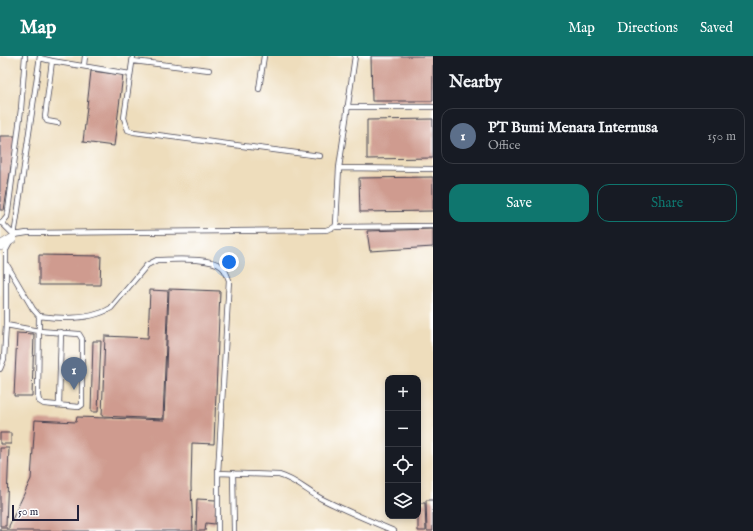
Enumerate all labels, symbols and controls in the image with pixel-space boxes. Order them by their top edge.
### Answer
text: Map [20,16,56,40]
text: Map [568,19,595,37]
text: Directions [617,19,678,37]
text: Saved [700,19,733,37]
text: Nearby [449,72,502,93]
text: PT Bumi Menara Internusa [488,118,658,137]
text: 1 [461,128,465,145]
text: 150 m [707,128,736,145]
text: Office [488,137,520,154]
button: Save [449,184,589,222]
button: Share [597,184,737,222]
your location [219,252,239,272]
pin: 1 [61,357,87,390]
map controls [385,375,421,519]
button: + [385,375,421,411]
button: − [385,411,421,447]
button: locate [385,447,421,483]
button: layers [385,483,421,519]
scale bar [12,503,79,522]
text: 50 m [18,505,38,519]

